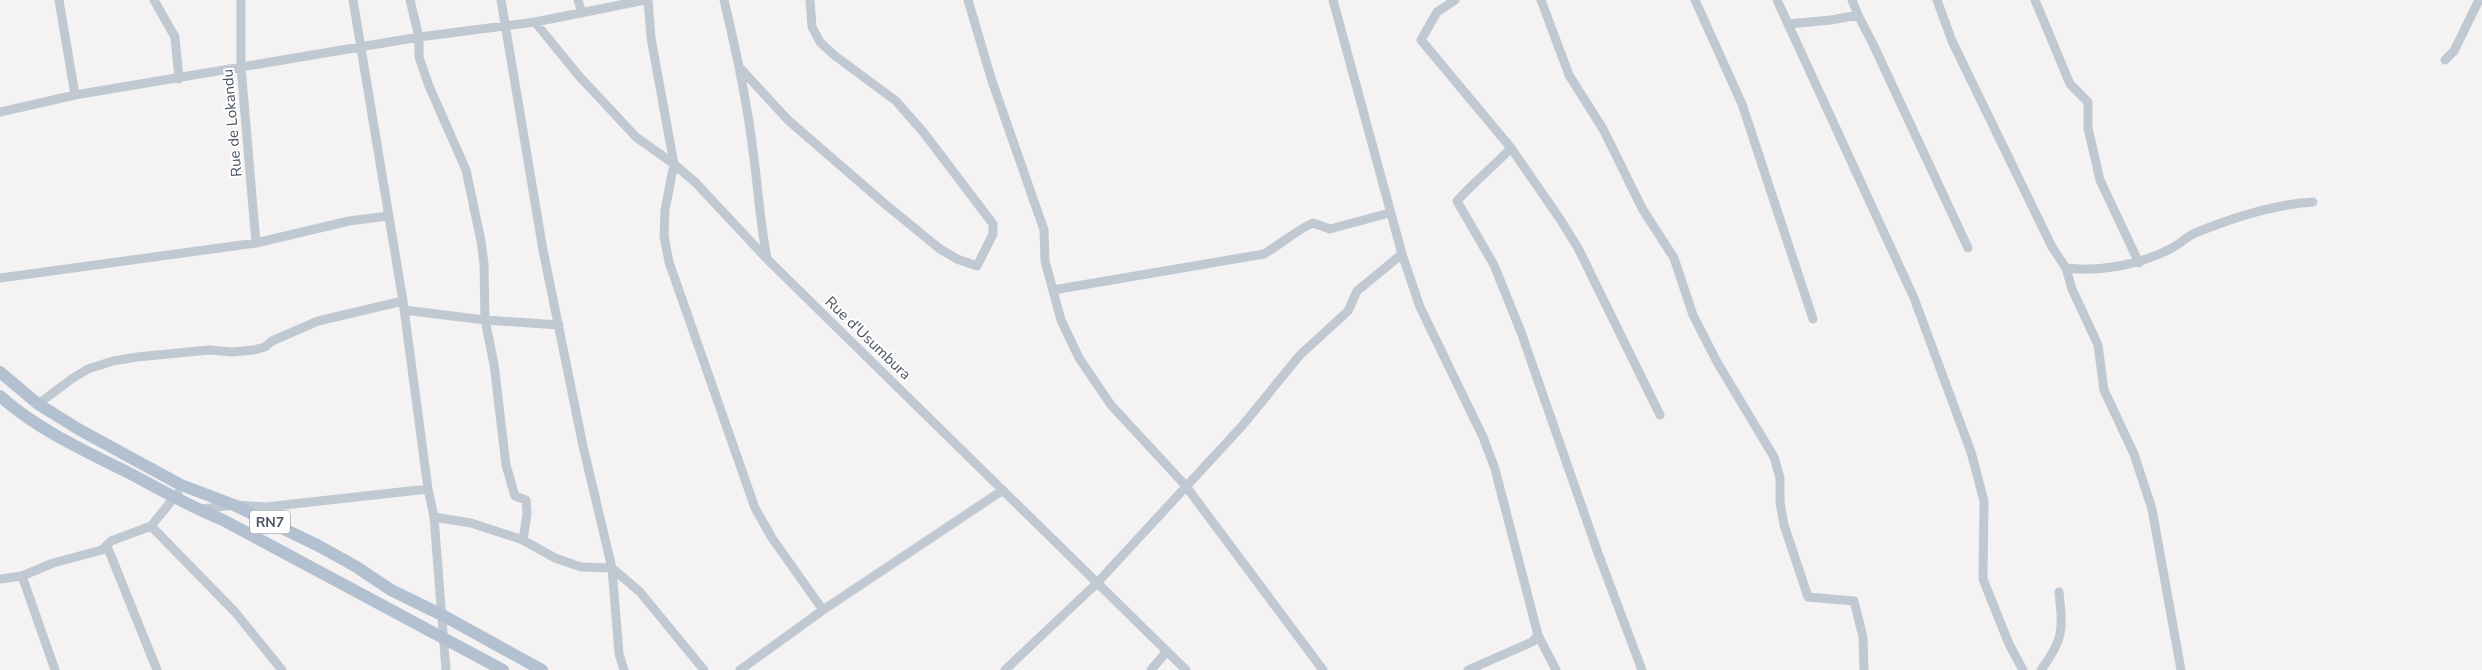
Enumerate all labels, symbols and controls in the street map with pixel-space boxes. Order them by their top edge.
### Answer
street label: Rue de Lokandu [217,68,247,178]
street label: Rue d'Usumbura [821,292,915,384]
road number: RN7 [250,511,290,534]

